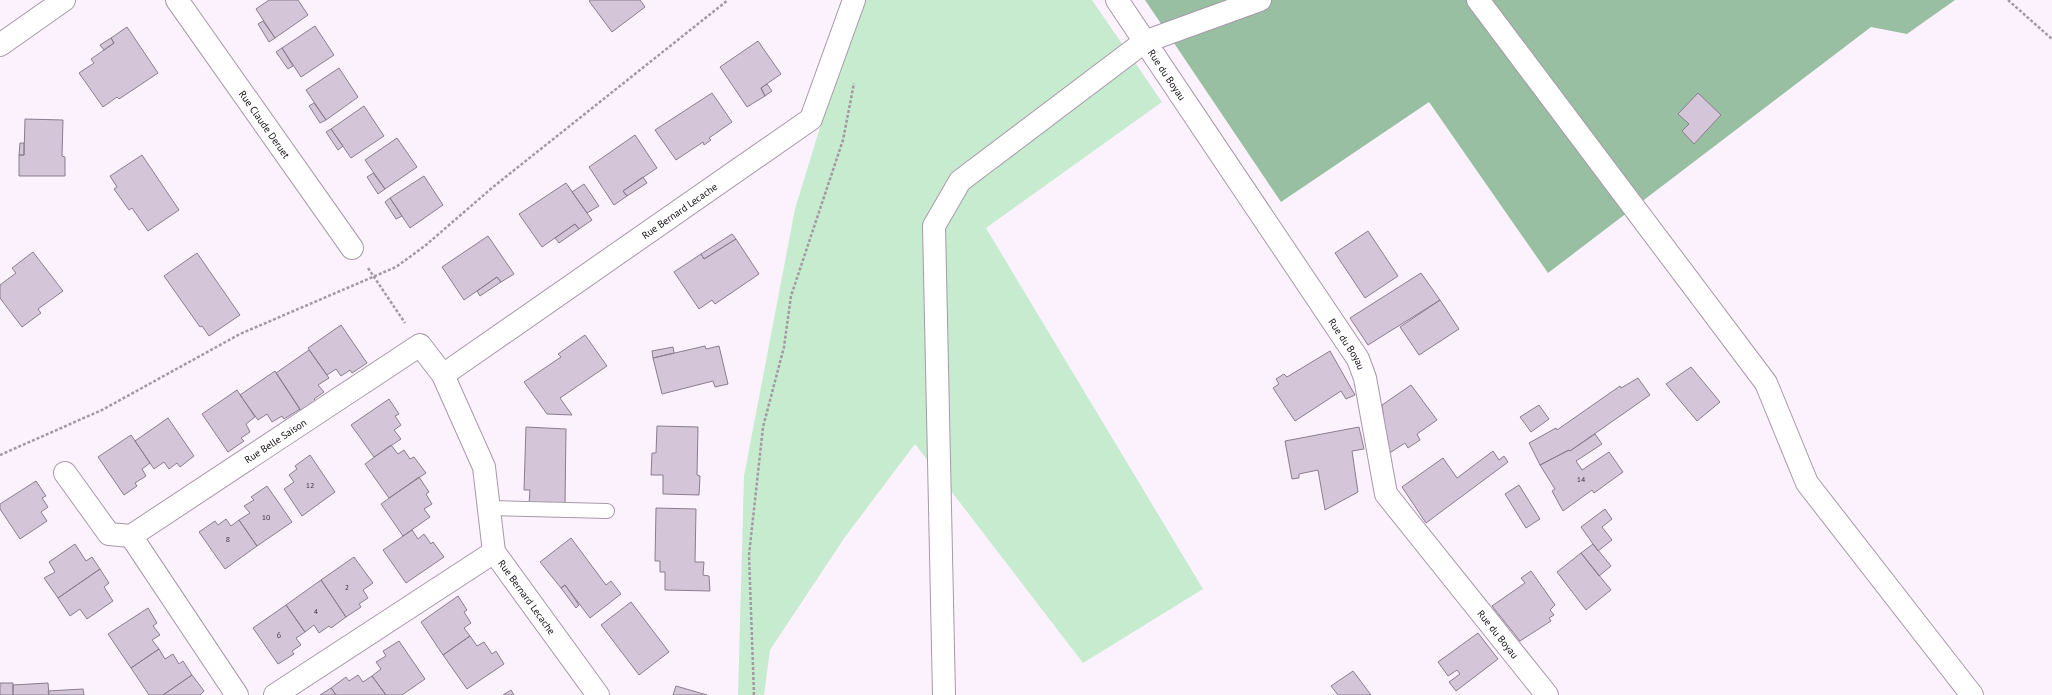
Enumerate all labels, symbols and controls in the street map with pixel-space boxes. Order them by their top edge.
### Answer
street label: Rue du Boyau [1145,47,1188,103]
street label: Rue Claude Deruet [236,88,293,161]
street label: Rue Bernard Lecache [639,180,720,242]
street label: Rue du Boyau [1326,316,1367,372]
street label: Rue Belle Saison [242,416,309,466]
house number: 14 [1577,474,1586,484]
house number: 12 [306,480,314,490]
house number: 10 [262,512,271,522]
house number: 8 [226,534,230,544]
street label: Rue Bernard Lecache [495,557,558,637]
house number: 2 [345,582,349,592]
house number: 4 [314,606,319,616]
street label: Rue du Boyau [1474,607,1521,661]
house number: 6 [277,630,281,640]

